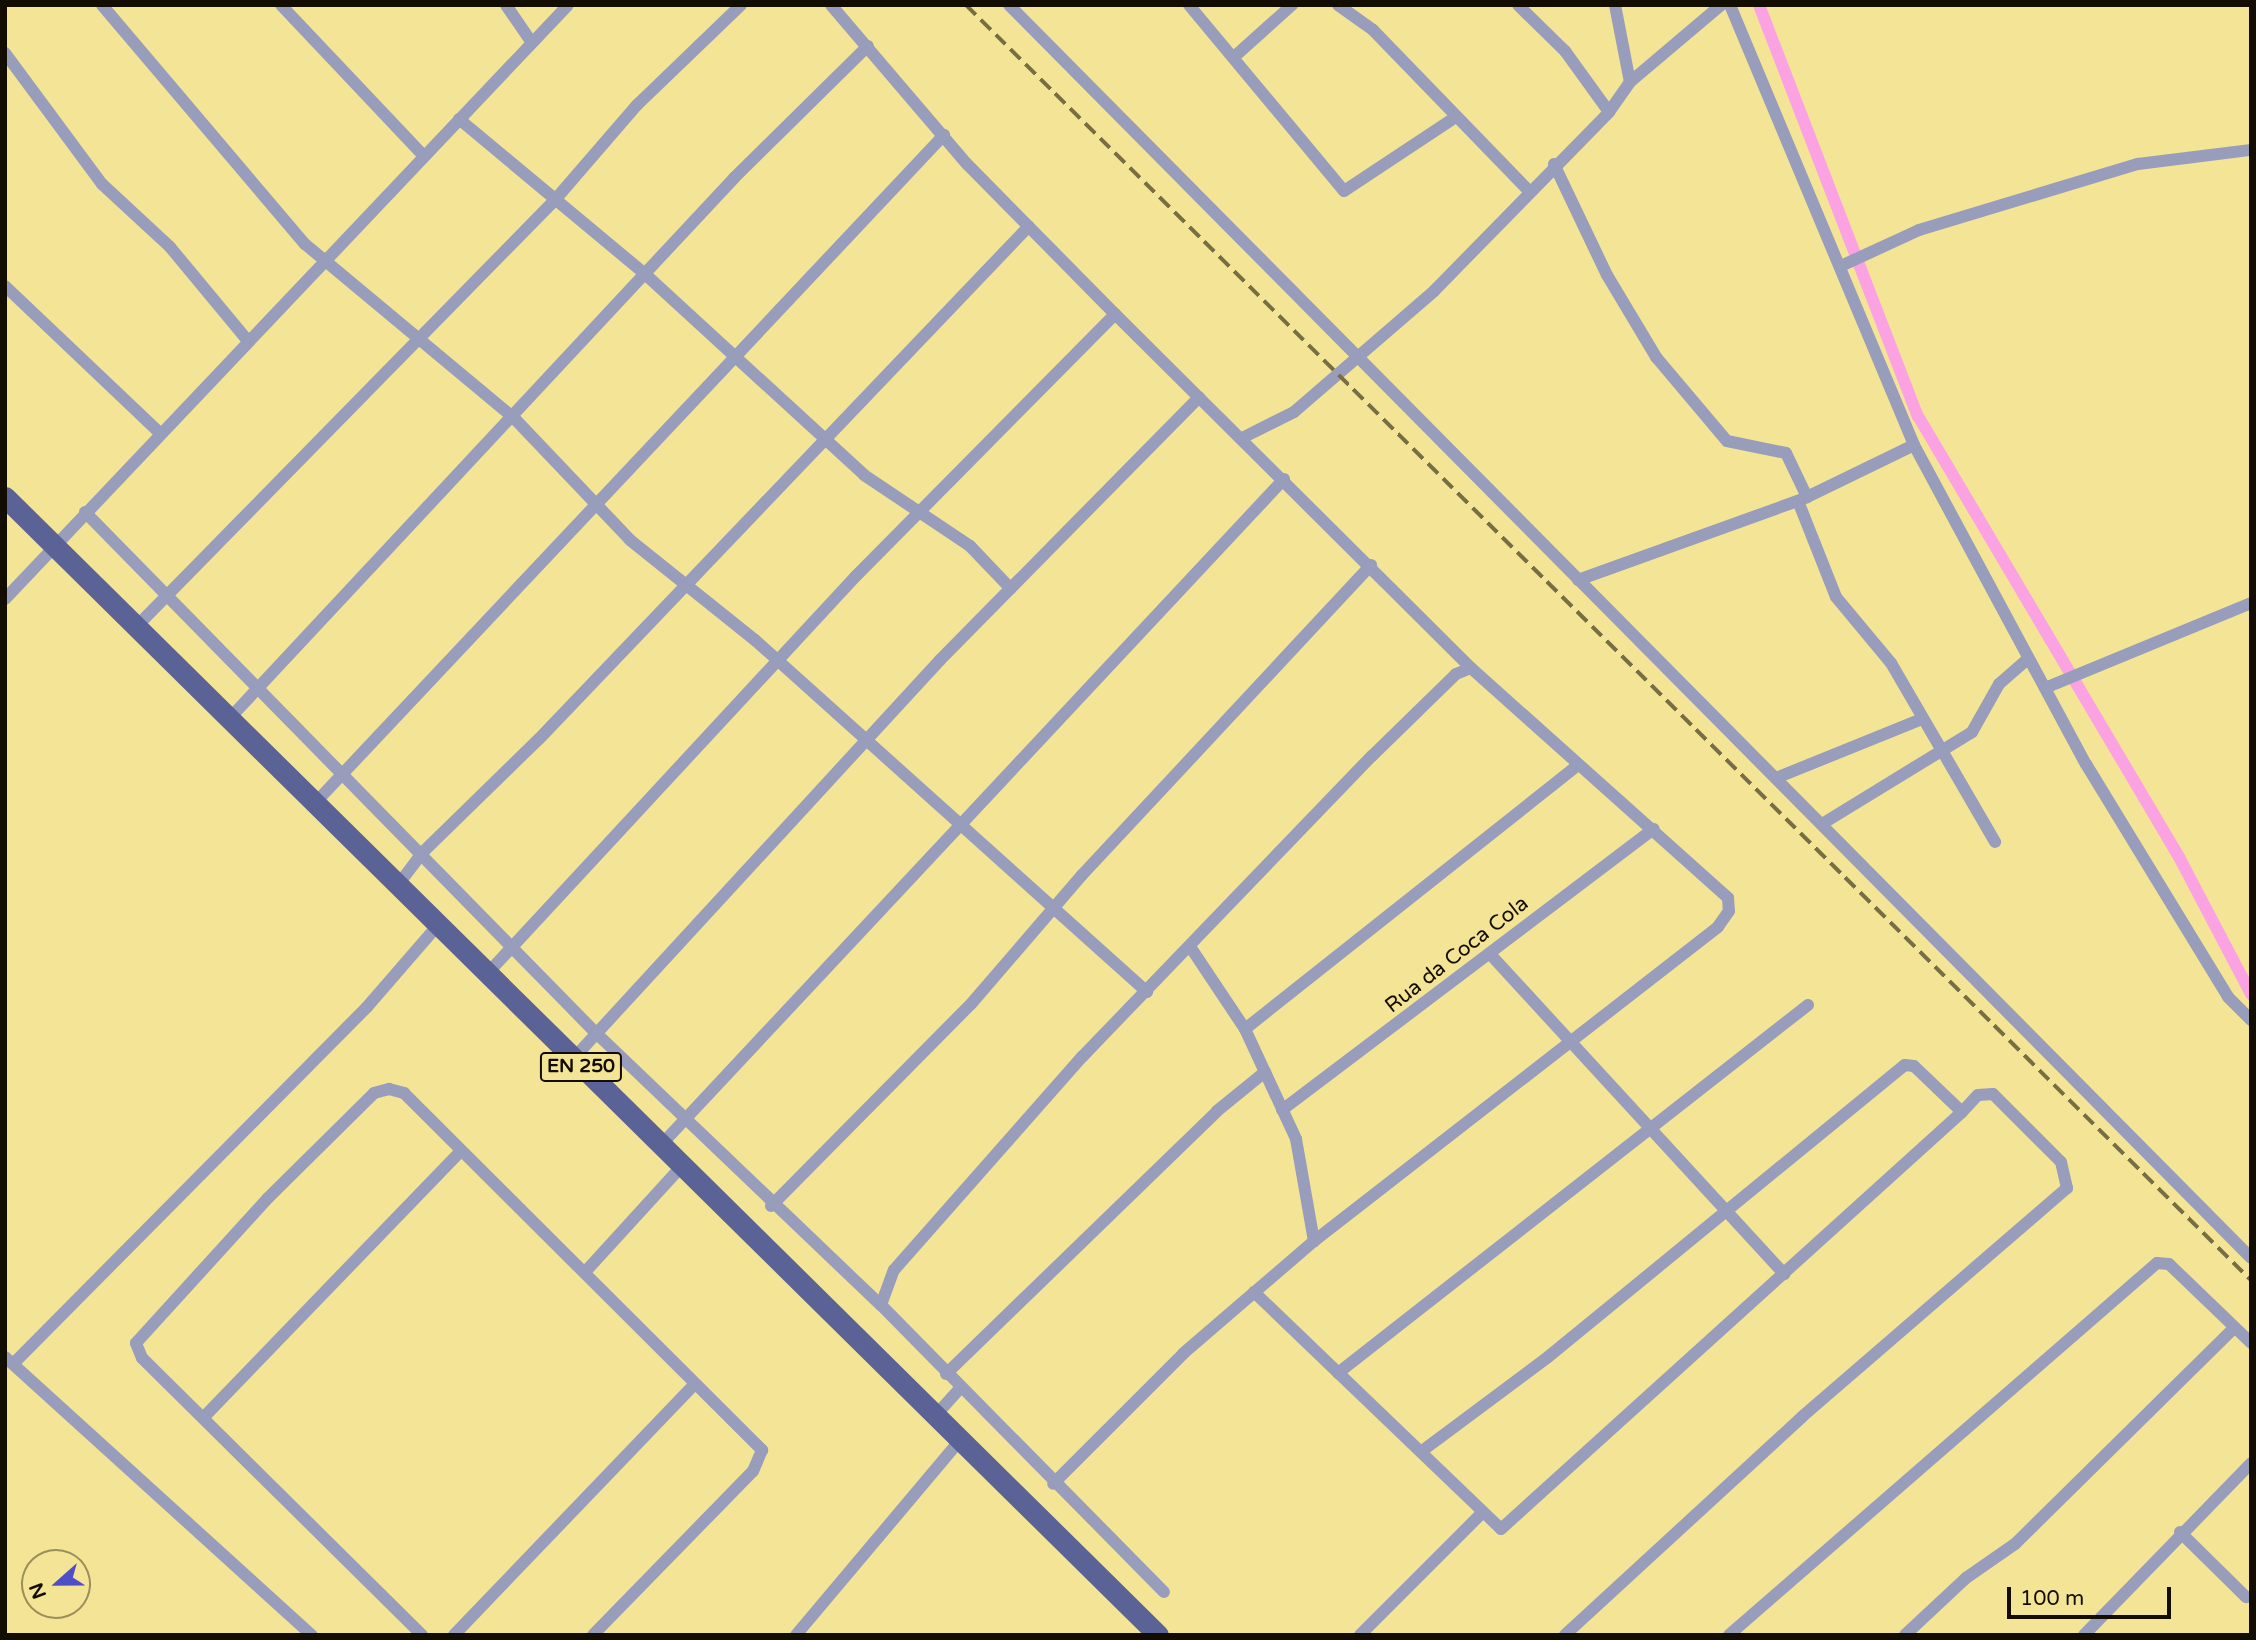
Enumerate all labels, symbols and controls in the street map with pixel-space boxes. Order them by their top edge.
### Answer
street label: Rua da Coca Cola [1380,891,1534,1019]
road number: EN 250 [539,1051,623,1082]
north arrow [21,1549,91,1619]
scale bar [2011,1574,2176,1618]
text: N [25,1580,51,1602]
text: 100 m [2020,1586,2084,1611]

